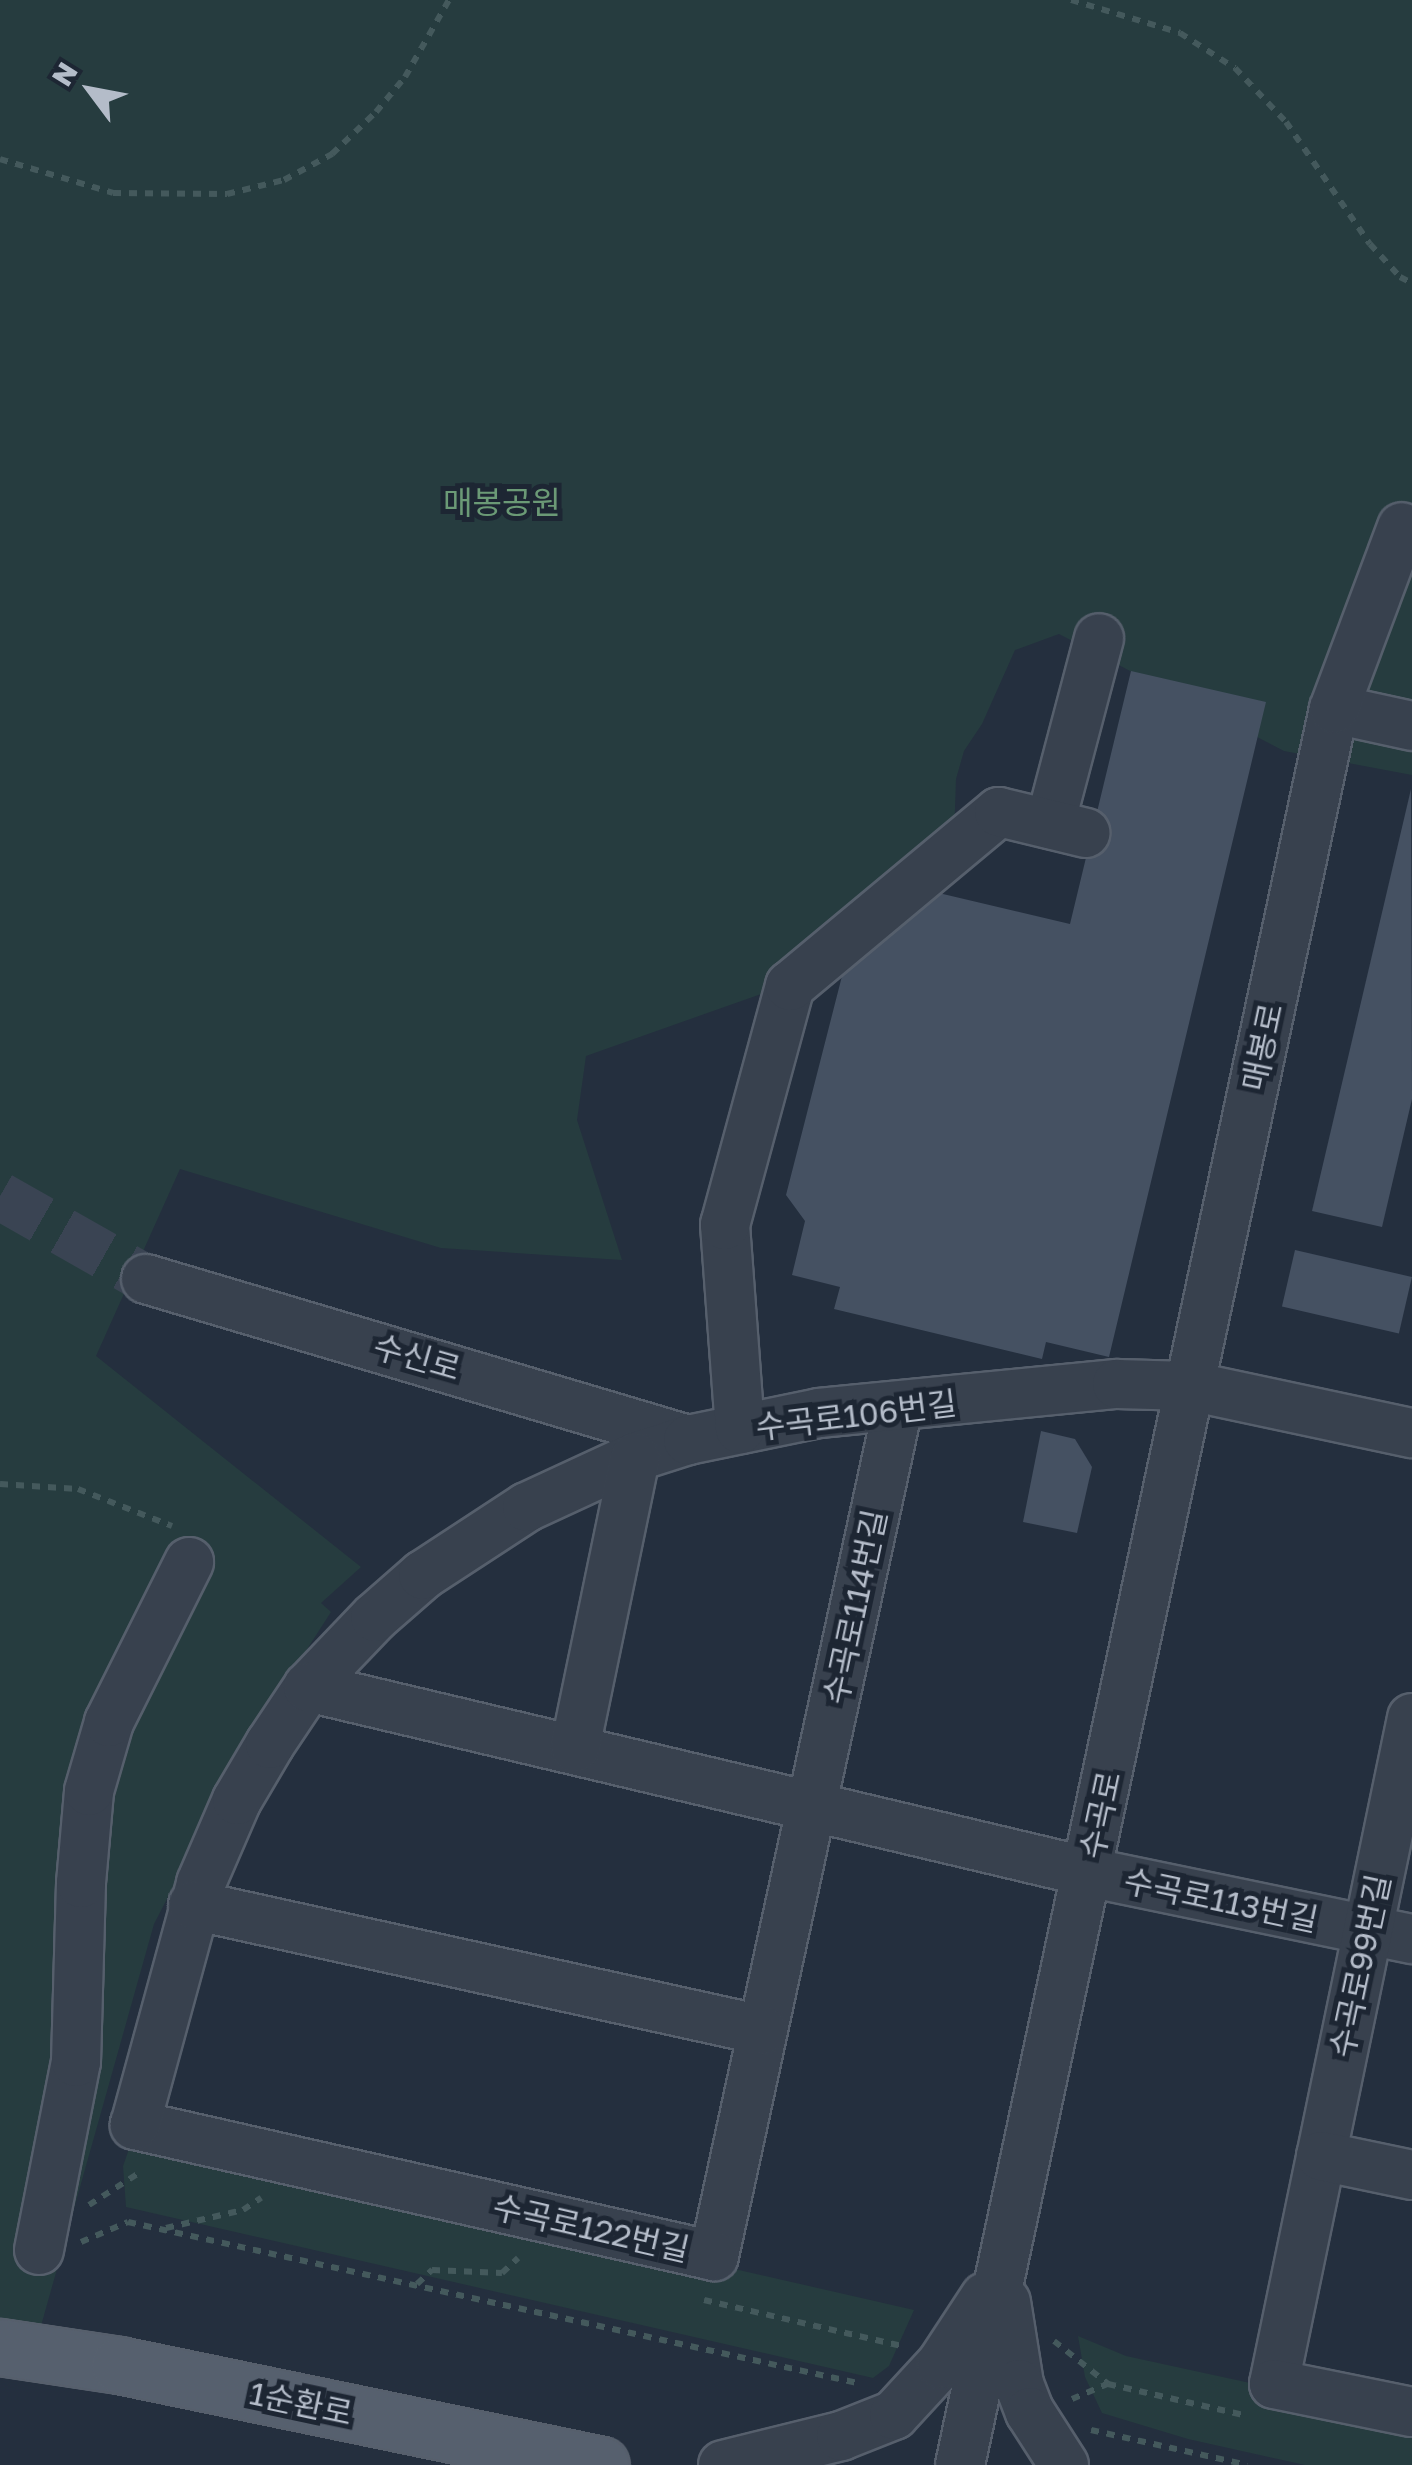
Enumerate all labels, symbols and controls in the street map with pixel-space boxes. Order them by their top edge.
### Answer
north arrow [40,40,140,140]
text: N [45,56,84,92]
park label: 매봉공원 [443,483,561,521]
street label: 매봉로 [1234,1000,1290,1094]
street label: 수신로 [369,1326,465,1388]
street label: 수곡로106번길 [753,1384,959,1446]
street label: 수곡로114번길 [816,1506,894,1708]
street label: 수곡로 [1072,1768,1128,1862]
street label: 수곡로113번길 [1121,1861,1321,1939]
street label: 수곡로99번길 [1322,1871,1398,2061]
street label: 수곡로122번길 [489,2187,693,2269]
street label: 1순환로 [246,2373,356,2433]

